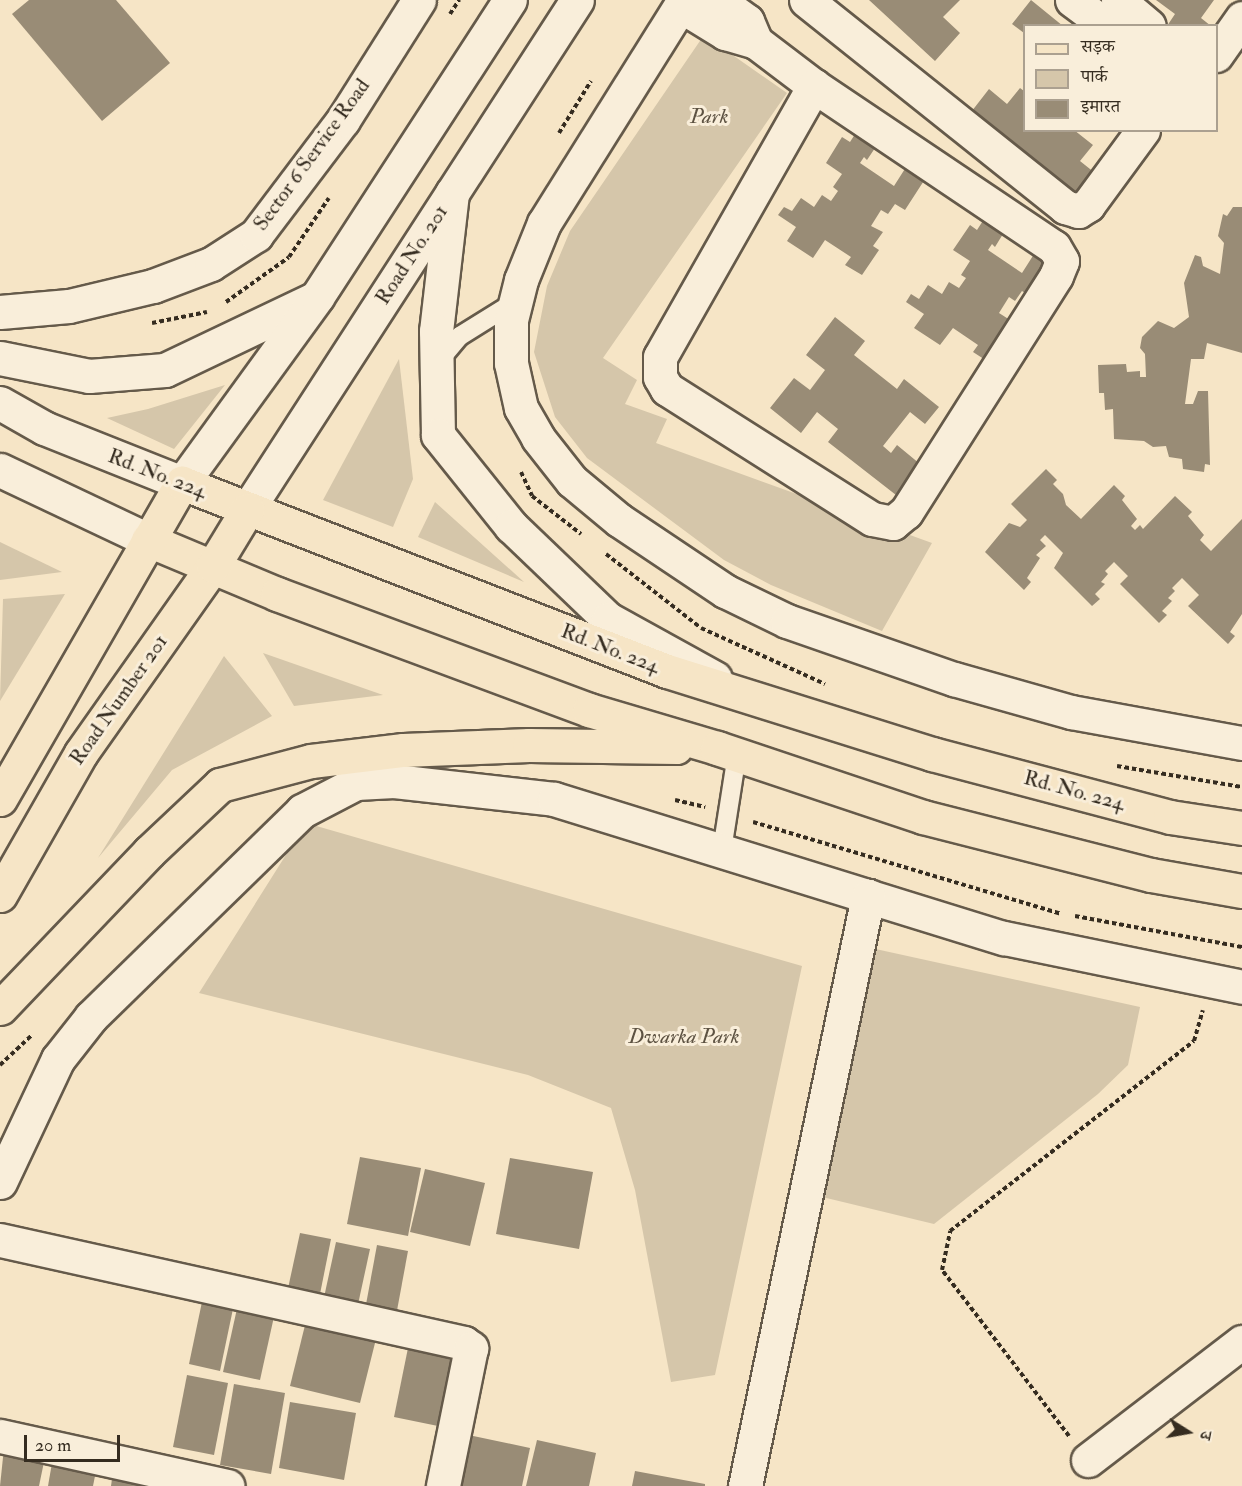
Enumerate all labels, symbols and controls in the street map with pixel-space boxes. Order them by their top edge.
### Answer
legend [1023,24,1218,132]
text: सड़क [1081,35,1115,58]
text: पार्क [1081,65,1108,88]
street label: Sector 6 Service Road [248,74,376,236]
text: इमारत [1081,95,1120,118]
park label: Park [690,104,728,130]
street label: Road No. 201 [370,200,454,310]
street label: Rd. No. 224 [104,444,210,504]
street label: Rd. No. 224 [557,619,663,679]
street label: Road Number 201 [65,630,173,770]
street label: Rd. No. 224 [1021,765,1127,817]
park label: Dwarka Park [629,1024,739,1050]
north arrow [1158,1402,1218,1462]
scale bar [27,1423,123,1461]
text: उ [1195,1430,1216,1441]
text: 20 m [35,1434,71,1457]

